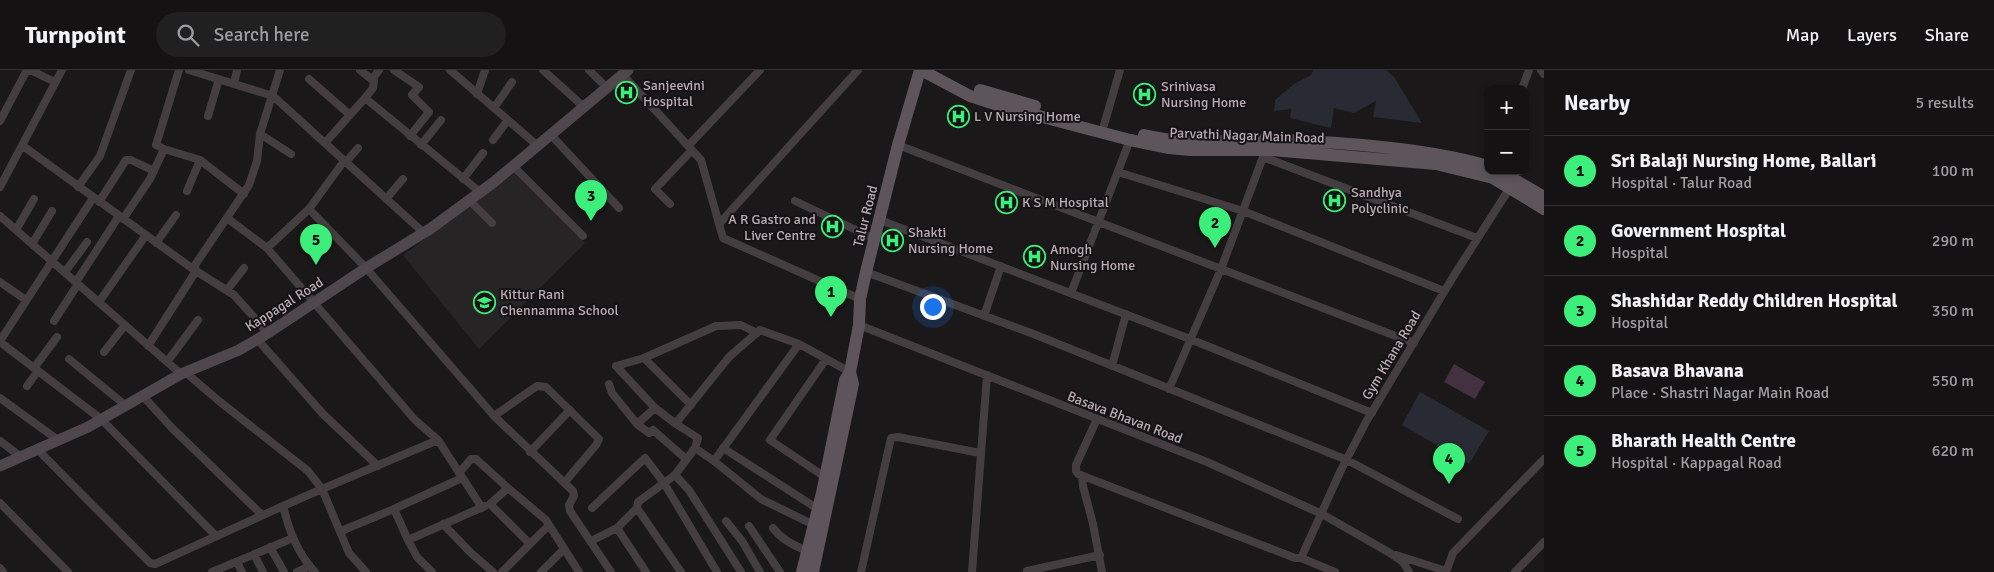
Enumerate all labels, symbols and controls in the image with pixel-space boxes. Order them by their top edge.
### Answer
search box [156,12,506,57]
text: Turnpoint [25,20,126,50]
icon: search [174,21,202,49]
text: Search here [214,23,309,47]
text: Map [1786,24,1819,46]
text: Layers [1847,24,1897,46]
text: Share [1925,24,1969,46]
place label: Sanjeevini Hospital [643,77,705,110]
place label: Srinivasa Nursing Home [1161,78,1246,111]
hospital icon: Sanjeevini Hospital [615,81,639,105]
hospital icon: Srinivasa Nursing Home [1133,82,1157,106]
map controls [1484,85,1529,175]
button: + [1484,85,1529,130]
text: Nearby [1564,90,1630,116]
text: 5 results [1915,93,1974,113]
hospital icon: L V Nursing Home [946,104,970,128]
place label: L V Nursing Home [974,108,1081,125]
street label: Parvathi Nagar Main Road [1169,124,1325,147]
button: − [1484,130,1529,175]
text: Sri Balaji Nursing Home, Ballari [1611,149,1876,173]
text: 1 [1576,161,1584,181]
text: 100 m [1932,161,1974,181]
text: Hospital · Talur Road [1611,173,1752,193]
pin: 3 [575,180,607,221]
street label: Talur Road [850,184,881,249]
place label: Sandhya Polyclinic [1351,184,1409,217]
hospital icon: Sandhya Polyclinic [1323,188,1347,212]
hospital icon: K S M Hospital [994,190,1018,214]
place label: K S M Hospital [1022,194,1109,211]
pin: 2 [1199,207,1231,248]
place label: A R Gastro and Liver Centre [728,211,816,244]
hospital icon: A R Gastro and Liver Centre [820,215,844,239]
text: Government Hospital [1611,219,1786,243]
pin: 5 [300,224,332,265]
place label: Shakti Nursing Home [908,224,993,257]
hospital icon: Shakti Nursing Home [880,228,904,252]
text: 2 [1576,231,1584,251]
text: 290 m [1932,231,1974,251]
place label: Amogh Nursing Home [1050,241,1135,274]
text: Hospital [1611,243,1668,263]
hospital icon: Amogh Nursing Home [1022,245,1046,269]
street label: Kappagal Road [242,274,326,335]
pin: 1 [815,276,847,317]
place label: Kittur Rani Chennamma School [500,286,619,319]
text: Shashidar Reddy Children Hospital [1611,289,1898,313]
school or university icon: Kittur Rani Chennamma School [472,290,496,314]
your location [920,294,946,320]
text: 3 [1576,301,1584,321]
text: 350 m [1932,301,1974,321]
street label: Gym Khana Road [1358,308,1425,403]
text: Hospital [1611,313,1668,333]
text: Basava Bhavana [1611,359,1744,383]
text: 4 [1576,371,1584,391]
text: 550 m [1932,371,1974,391]
text: Place · Shastri Nagar Main Road [1611,383,1829,403]
street label: Basava Bhavan Road [1065,388,1185,447]
text: Bharath Health Centre [1611,429,1796,453]
text: 5 [1576,441,1584,461]
text: 620 m [1932,441,1974,461]
pin: 4 [1433,443,1465,484]
text: Hospital · Kappagal Road [1611,453,1782,473]

